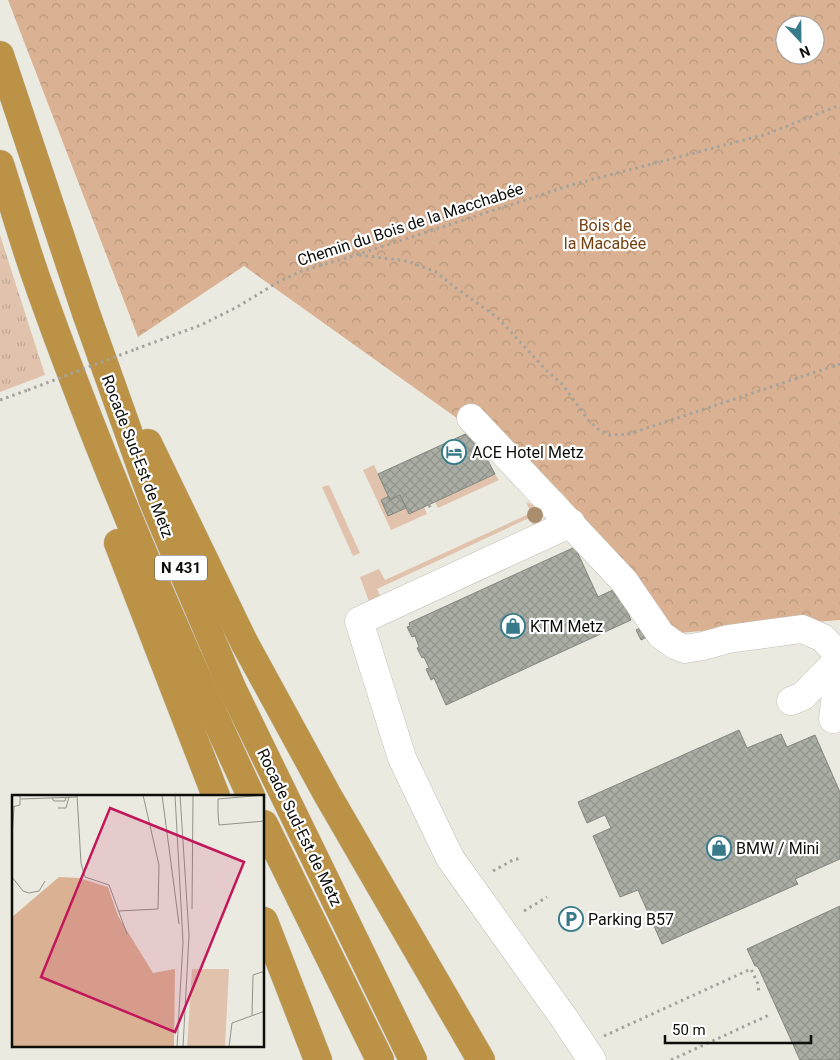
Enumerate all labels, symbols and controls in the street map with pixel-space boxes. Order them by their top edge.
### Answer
north arrow [775,15,825,65]
text: N [797,43,812,61]
street label: Chemin du Bois de la Macchabée [295,179,526,270]
park label: Bois de la Macabée [564,216,646,253]
street label: Rocade Sud-Est de Metz [98,372,177,540]
hotel icon: ACE Hotel Metz [441,439,467,465]
place label: ACE Hotel Metz [472,443,584,462]
road number: N 431 [155,556,207,580]
shop icon: KTM Metz [500,613,526,639]
place label: KTM Metz [530,617,603,636]
street label: Rocade Sud-Est de Metz [253,745,346,909]
inset map [12,795,265,1048]
shop icon: BMW / Mini [706,835,732,861]
place label: BMW / Mini [736,839,819,858]
parking icon: Parking B57 [558,906,584,932]
place label: Parking B57 [588,910,674,929]
scale bar [665,1012,811,1044]
text: 50 m [672,1021,706,1039]

